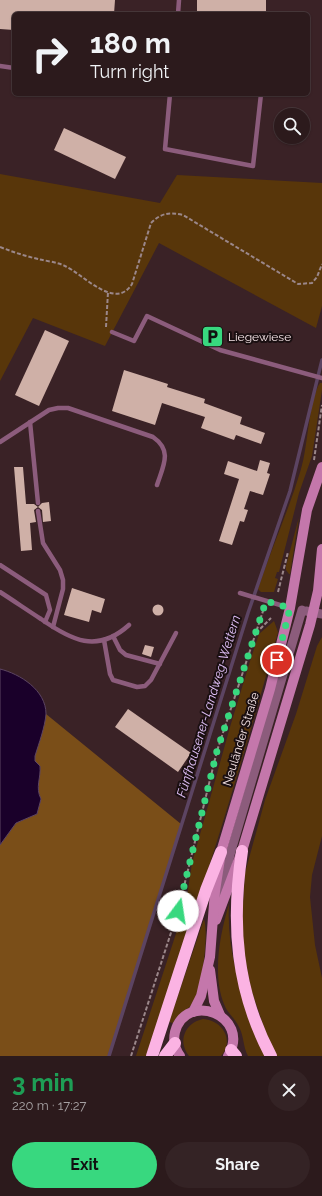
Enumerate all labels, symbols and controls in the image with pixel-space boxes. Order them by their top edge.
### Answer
text: 180 m [90,27,171,60]
icon: right [24,28,76,80]
text: Turn right [90,61,169,82]
map controls [274,108,310,144]
button: search [274,108,310,144]
parking icon: Liegewiese [199,324,225,350]
place label: Liegewiese [228,330,291,344]
water label: Fünfhausener-Landweg-Wettern [174,613,243,799]
pin [260,643,294,677]
icon: arrive [266,649,288,671]
street label: Neuländer Straße [220,690,262,788]
position arrow [157,890,199,932]
text: 3 min [12,1068,74,1097]
button: close [268,1069,310,1111]
text: 220 m · 17:27 [12,1098,86,1113]
button: Exit [12,1142,157,1188]
button: Share [165,1142,310,1188]

